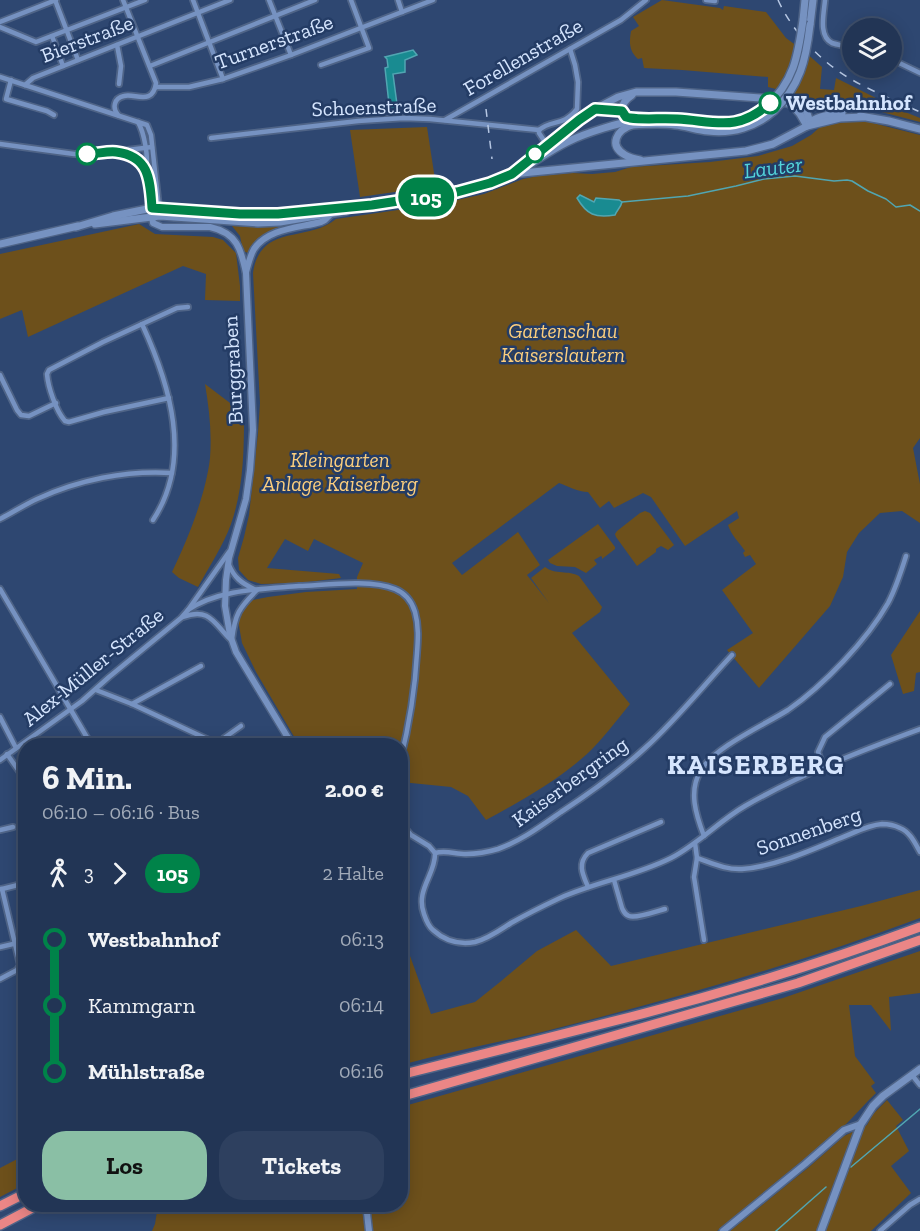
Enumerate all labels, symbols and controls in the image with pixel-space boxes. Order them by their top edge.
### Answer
street label: Bierstraße [37,9,137,68]
street label: Turnerstraße [211,9,336,74]
street label: Forellenstraße [459,12,587,101]
map controls [842,18,902,78]
button: layers [842,18,902,78]
place label: Westbahnhof [786,90,913,115]
street label: Schoenstraße [311,92,437,121]
marker: Westbahnhof [759,92,781,114]
unlabelled marker [76,143,98,165]
unlabelled marker [526,145,544,163]
water label: Lauter [742,150,804,184]
line badge: 105 [392,178,460,216]
text: 105 [410,185,442,210]
street label: Burggraben [217,315,248,425]
park label: Gartenschau Kaiserslautern [501,318,625,367]
park label: Kleingarten Anlage Kaiserberg [261,447,418,496]
street label: Alex-Müller-Straße [17,602,168,731]
street label: Kaiserbergring [507,731,633,832]
district label: KAISERBERG [667,749,845,781]
text: 6 Min. [42,758,132,797]
text: 2.00 € [325,776,384,803]
text: 06:10 – 06:16 · Bus [42,800,200,824]
street label: Sonnenberg [753,801,865,860]
icon: walk [42,857,75,890]
icon: forward [103,857,136,890]
text: 3 [84,861,94,885]
text: 105 [157,861,188,886]
text: 2 Halte [322,861,384,885]
text: Westbahnhof [88,926,219,953]
text: 06:13 [340,927,384,951]
text: Kammgarn [88,992,195,1019]
text: 06:14 [339,993,384,1017]
text: Mühlstraße [88,1058,205,1085]
text: 06:16 [339,1059,384,1083]
button: Los [42,1131,207,1200]
button: Tickets [219,1131,384,1200]

